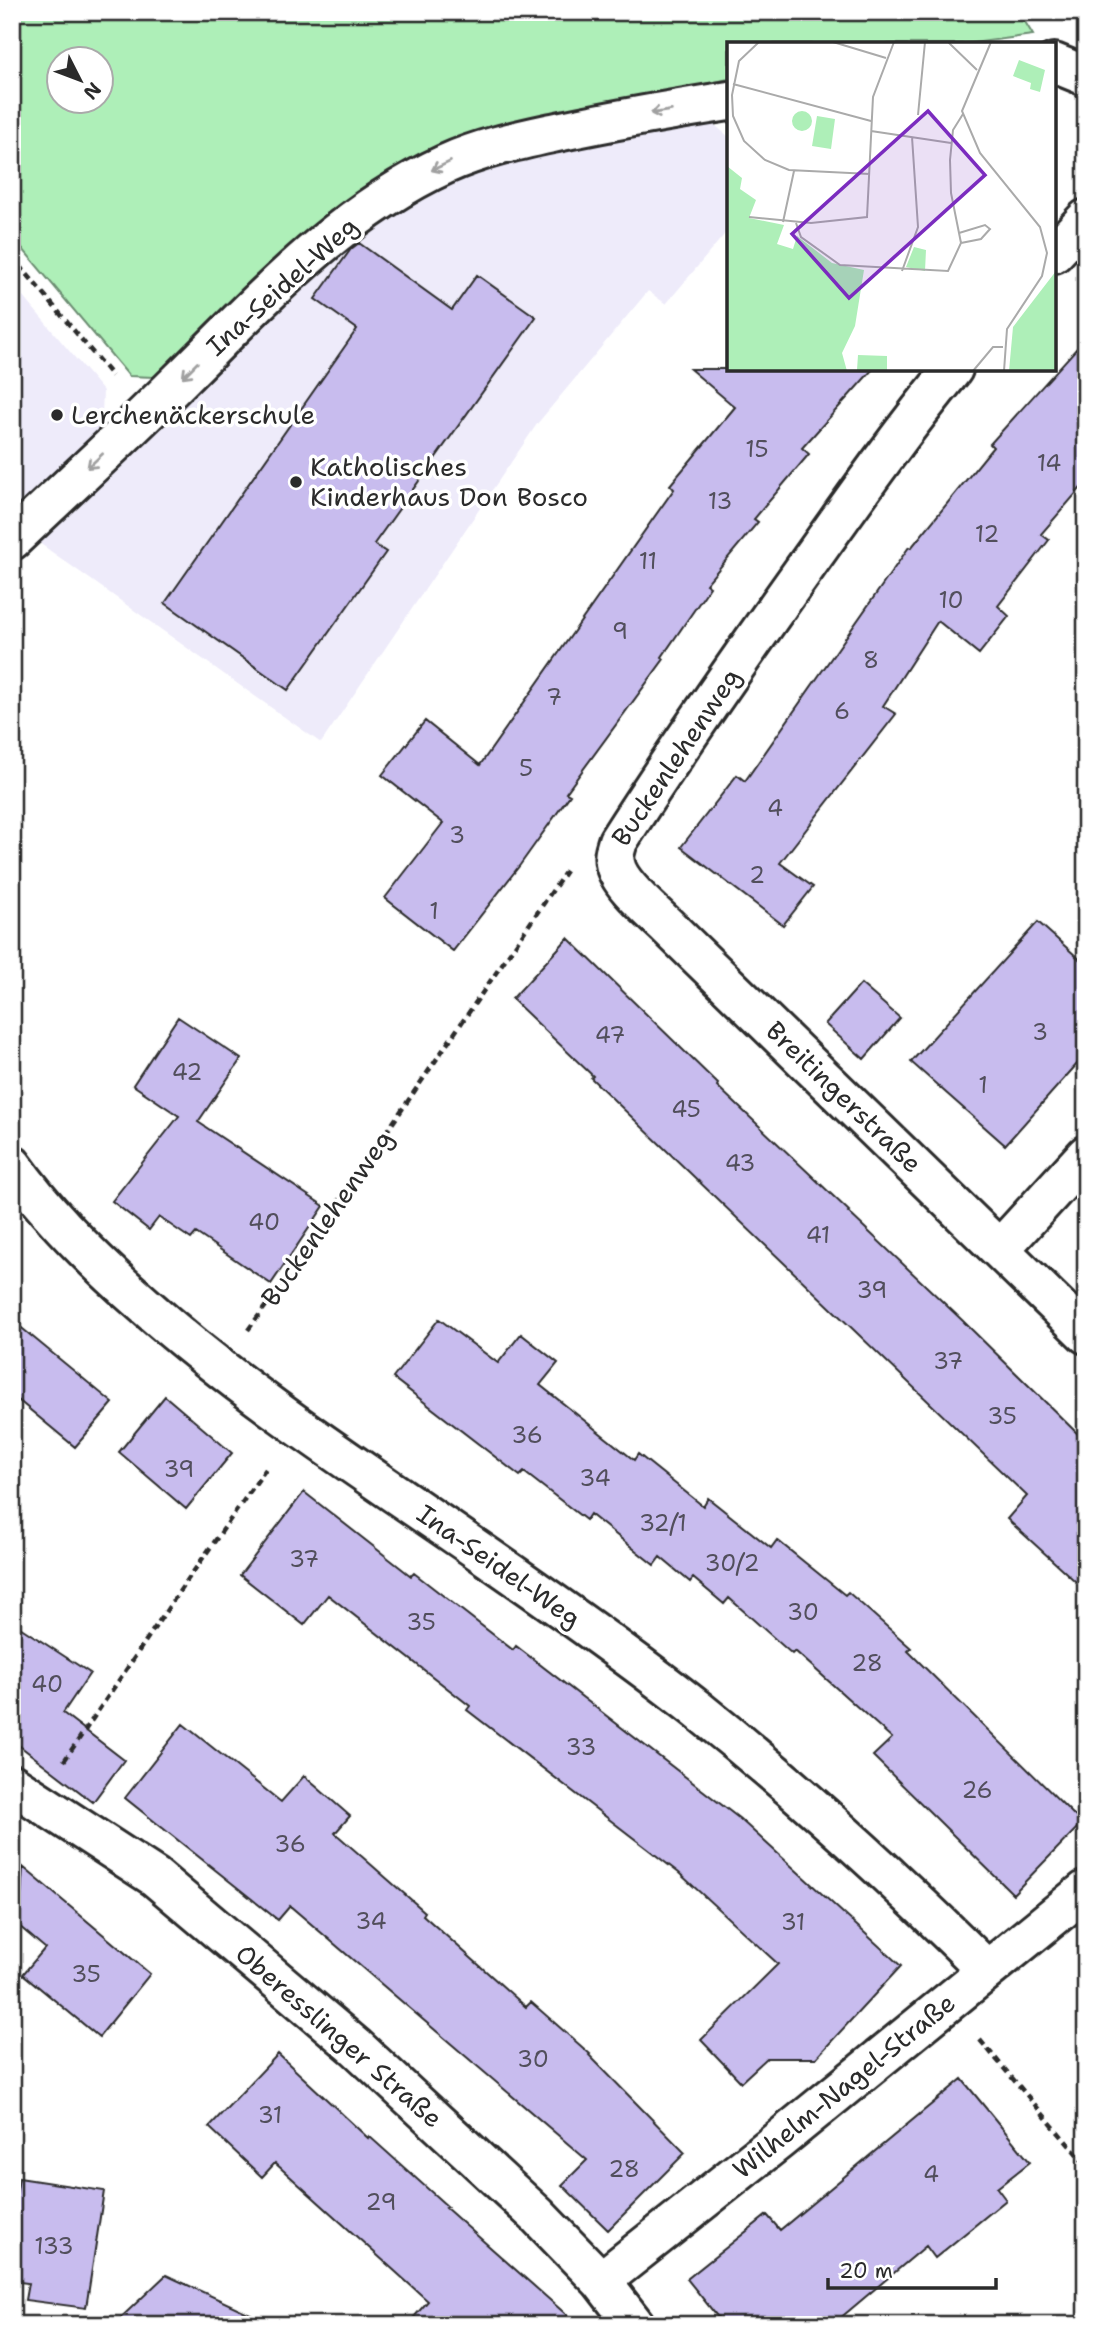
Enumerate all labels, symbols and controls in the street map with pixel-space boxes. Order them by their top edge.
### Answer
inset map [727,42,1056,371]
north arrow [46,46,116,116]
text: N [78,77,107,105]
one-way arrow [650,106,673,119]
one-way arrow [431,160,452,174]
street label: Ina-Seidel-Weg [198,208,365,363]
one-way arrow [182,362,199,379]
place label: Lerchenäckerschule [71,397,315,432]
marker: Lerchenäckerschule [49,407,65,423]
house number: 15 [745,434,769,464]
house number: 14 [1037,448,1061,478]
place label: Katholisches Kinderhaus Don Bosco [310,449,588,514]
one-way arrow [87,453,104,470]
marker: Katholisches Kinderhaus Don Bosco [288,474,304,490]
house number: 13 [708,486,732,516]
house number: 12 [975,519,999,549]
house number: 11 [639,546,657,576]
house number: 10 [938,585,964,615]
house number: 9 [612,616,628,646]
house number: 8 [863,645,879,675]
street label: Buckenlehenweg [603,661,748,853]
house number: 7 [546,682,562,712]
house number: 6 [834,696,850,726]
house number: 5 [519,753,533,783]
house number: 4 [767,793,783,823]
house number: 3 [449,820,465,850]
house number: 2 [749,860,765,890]
house number: 1 [429,896,439,926]
street label: Breitingerstraße [759,1013,930,1180]
house number: 3 [1032,1017,1048,1047]
house number: 47 [595,1020,625,1050]
house number: 42 [172,1057,202,1087]
house number: 1 [978,1070,988,1100]
house number: 45 [671,1094,701,1124]
street label: Buckenlehenweg [253,1123,401,1313]
house number: 43 [725,1148,755,1178]
house number: 40 [248,1207,280,1237]
house number: 41 [806,1220,830,1250]
house number: 39 [857,1275,887,1305]
house number: 37 [933,1346,963,1376]
house number: 35 [987,1401,1017,1431]
house number: 36 [511,1420,543,1450]
house number: 39 [164,1454,194,1484]
house number: 34 [579,1463,611,1493]
street label: Ina-Seidel-Weg [410,1496,588,1635]
house number: 32/1 [639,1508,687,1538]
house number: 37 [289,1544,319,1574]
house number: 30/2 [705,1548,759,1578]
house number: 30 [787,1597,819,1627]
house number: 35 [406,1607,436,1637]
house number: 28 [851,1648,883,1678]
house number: 40 [31,1669,63,1699]
house number: 33 [566,1732,596,1762]
house number: 26 [961,1775,993,1805]
house number: 36 [274,1829,306,1859]
house number: 34 [355,1906,387,1936]
house number: 31 [781,1907,805,1937]
street label: Oberesslinger Straße [228,1936,450,2135]
house number: 35 [71,1959,101,1989]
street label: Wilhelm-Nagel-Straße [725,1985,962,2186]
house number: 30 [517,2044,549,2074]
house number: 31 [258,2100,282,2130]
house number: 28 [608,2154,640,2184]
house number: 4 [923,2159,939,2189]
house number: 29 [366,2187,396,2217]
house number: 133 [34,2231,74,2261]
scale bar [828,2246,996,2290]
text: 20 m [839,2257,893,2285]

